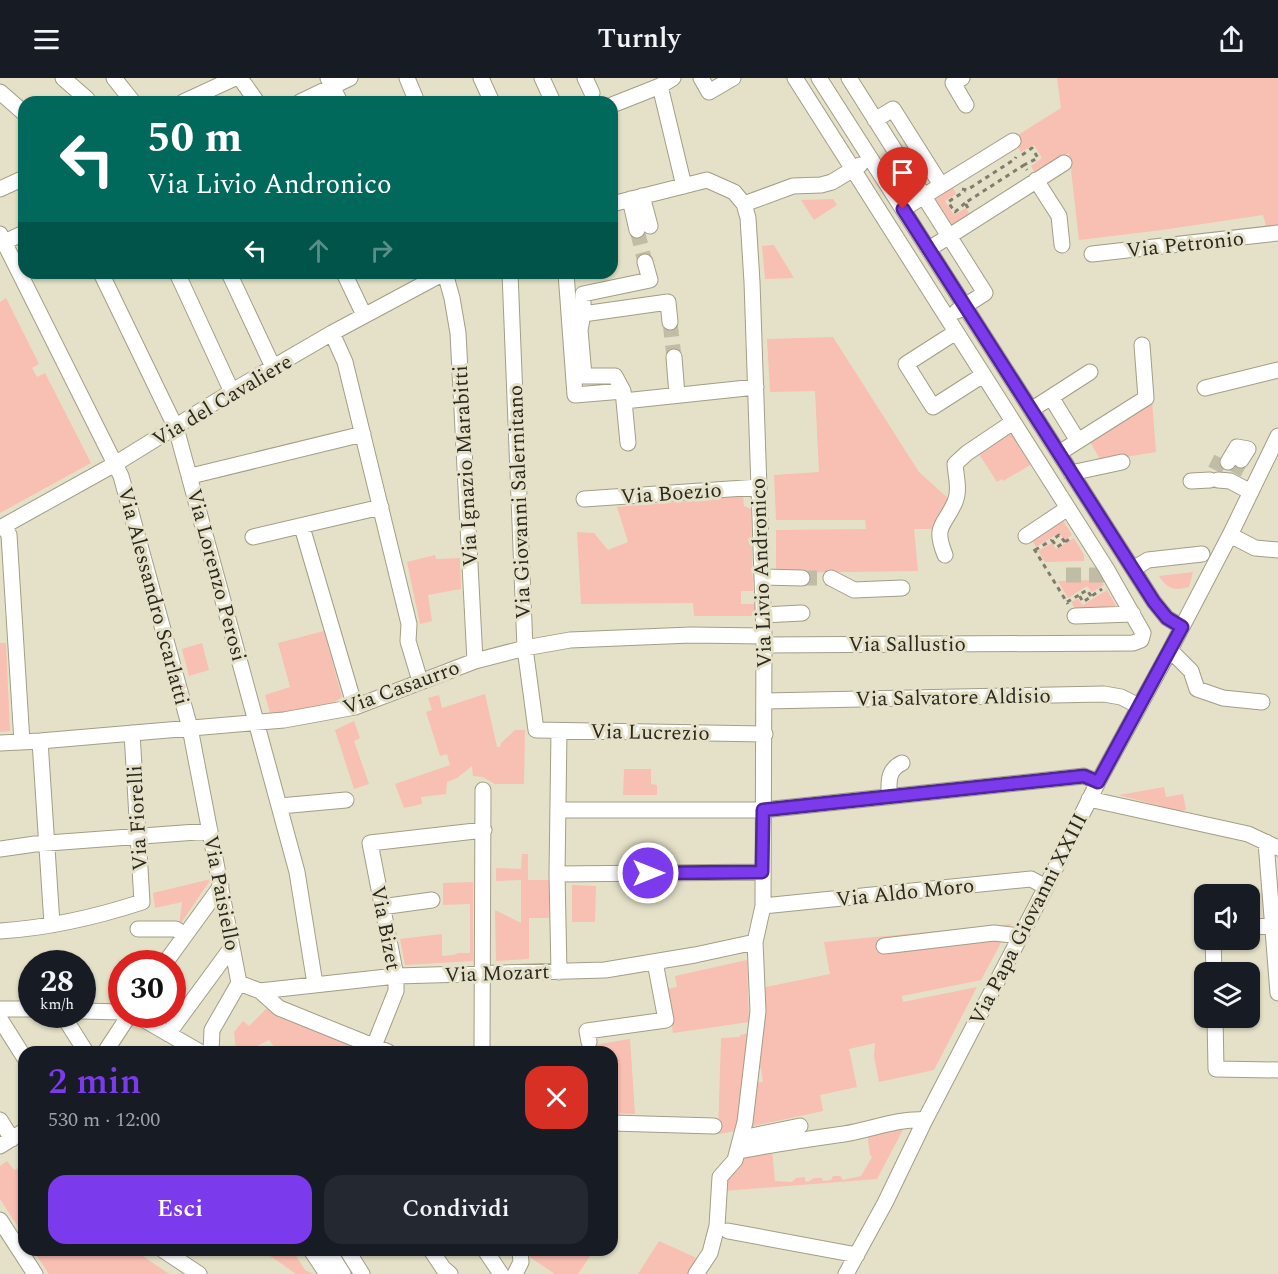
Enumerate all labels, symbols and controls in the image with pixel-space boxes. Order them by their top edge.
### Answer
text: Turnly [598,18,680,60]
icon: menu [30,23,63,56]
icon: share [1215,23,1248,56]
text: 50 m [147,107,242,170]
icon: left [48,120,126,198]
pin [877,147,928,209]
icon: arrive [886,156,919,189]
text: Via Livio Andronico [147,164,392,206]
street label: Via Petronio [1125,223,1246,267]
icon: left [239,234,272,267]
icon: ahead [302,234,335,267]
icon: right [365,234,398,267]
street label: Via del Cavaliere [146,346,299,455]
street label: Via Ignazio Marabitti [445,365,487,567]
street label: Via Giovanni Salernitano [500,384,540,620]
street label: Via Boezio [619,475,723,513]
street label: Via Livio Andronico [743,477,781,669]
street label: Via Alessandro Scarlatti [108,484,198,709]
street label: Via Lorenzo Perosi [178,485,255,665]
street label: Via Sallustio [848,629,966,661]
street label: Via Casaurro [338,652,464,724]
street label: Via Salvatore Aldisio [855,680,1051,716]
street label: Via Lucrezio [590,716,710,750]
street label: Via Fiorelli [119,764,157,872]
street label: Via Papa Giovanni XXIII [961,808,1096,1031]
street label: Via Paisiello [194,833,248,954]
position arrow [616,841,680,905]
street label: Via Aldo Moro [834,870,976,916]
street label: Via Bizet [361,883,409,973]
map controls [1194,884,1260,1028]
button: sound [1194,884,1260,950]
speed limit sign: 30 [108,950,186,1028]
street label: Via Mozart [444,956,550,992]
text: 28 [40,959,74,1005]
button: layers [1194,962,1260,1028]
text: km/h [40,993,74,1016]
text: 2 min [48,1055,141,1110]
button: close [525,1066,588,1129]
text: 530 m · 12:00 [48,1105,160,1135]
button: Esci [48,1175,312,1244]
button: Condividi [324,1175,588,1244]

